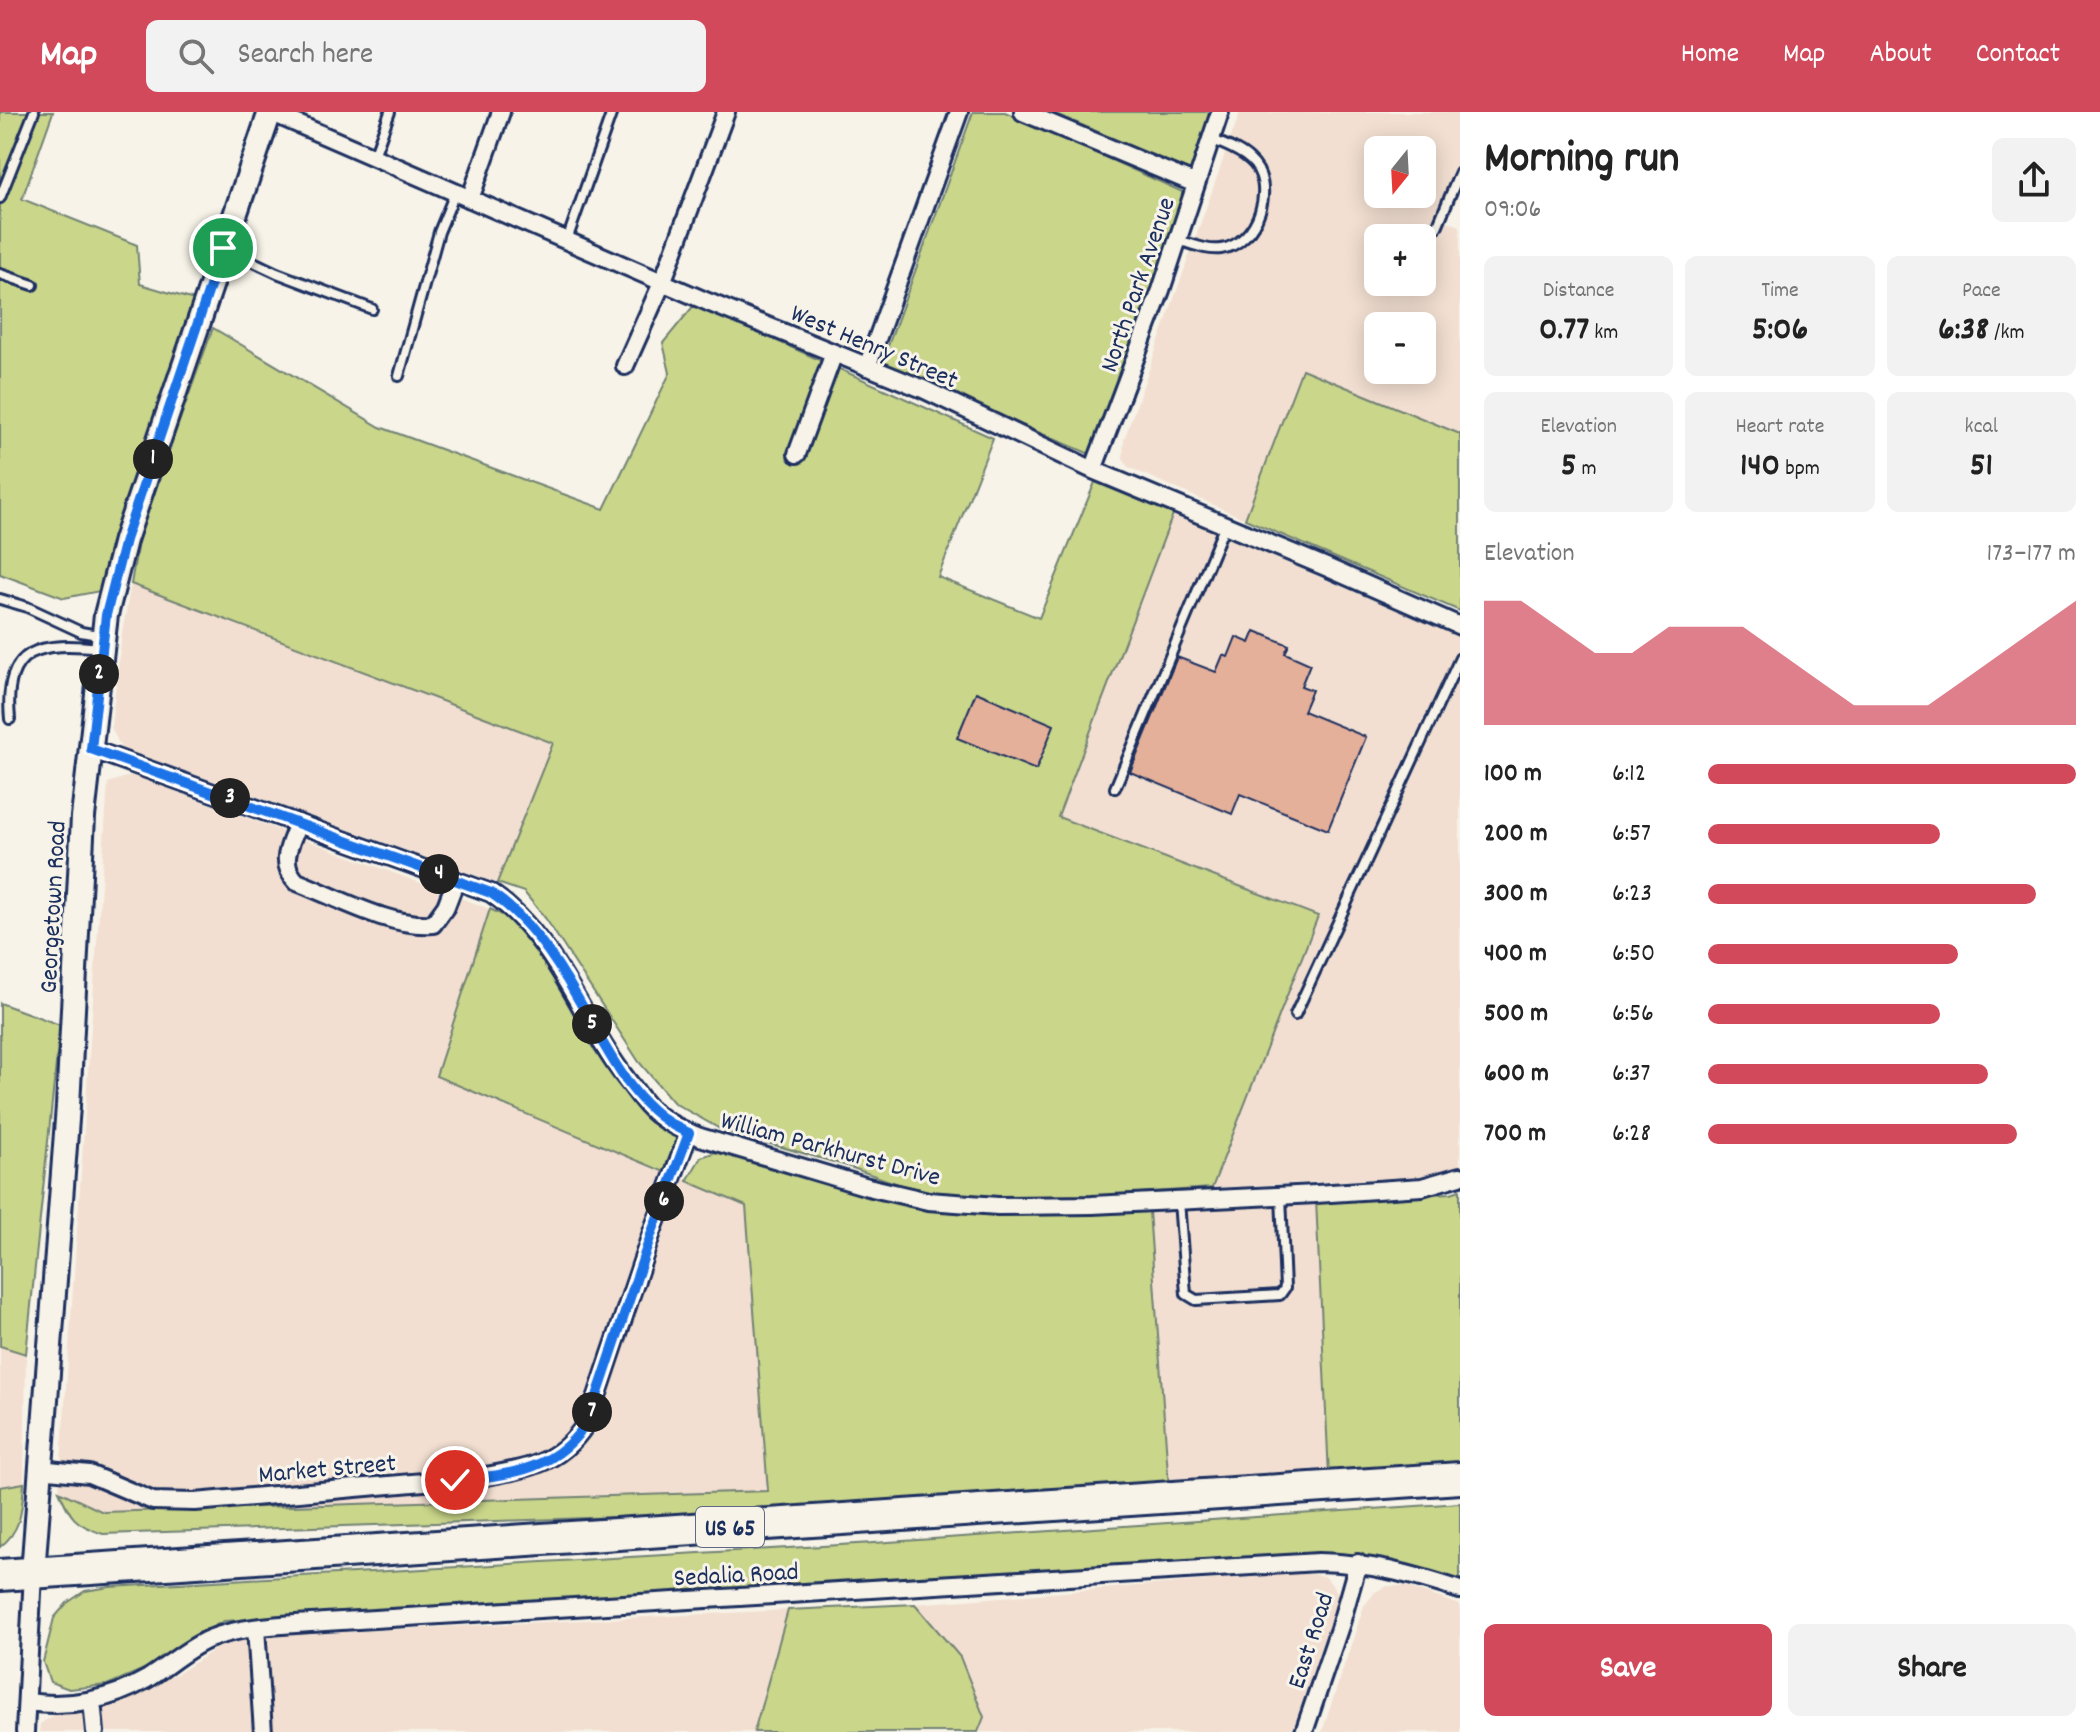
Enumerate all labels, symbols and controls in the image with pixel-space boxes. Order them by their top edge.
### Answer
search box [146,20,706,92]
text: Map [40,29,98,84]
icon: search [174,34,218,78]
text: Search here [238,35,373,78]
text: Home [1681,36,1739,76]
text: Map [1783,36,1825,76]
text: About [1869,36,1932,76]
text: Contact [1976,36,2060,76]
text: Morning run [1484,130,1679,193]
north arrow [1364,136,1436,208]
map controls [1364,136,1436,384]
button: share [1992,138,2076,222]
text: 09:06 [1484,192,1541,229]
street label: North Park Avenue [1092,193,1187,378]
pin [189,214,257,282]
button: + [1364,224,1436,296]
icon: arrive [201,226,245,270]
text: Distance [1543,276,1615,307]
text: Time [1761,276,1799,307]
text: Pace [1962,276,2001,307]
street label: West Henry Street [784,296,964,400]
text: 0.77 [1539,307,1589,356]
text: 5:06 [1752,307,1808,356]
text: 6:38 [1938,307,1989,356]
button: − [1364,312,1436,384]
text: km [1589,318,1618,349]
text: /km [1989,318,2025,349]
text: Elevation [1540,412,1617,443]
text: Heart rate [1736,412,1824,443]
text: kcal [1965,412,1998,443]
pin: 1 [133,439,173,479]
text: 1 [151,443,155,474]
text: 5 [1561,443,1576,492]
text: 140 [1740,443,1780,492]
text: 51 [1970,443,1993,492]
text: m [1576,454,1597,485]
text: bpm [1780,454,1820,485]
text: Elevation [1484,536,1574,573]
text: 173–177 m [1986,536,2076,573]
pin: 2 [79,654,119,694]
text: 2 [94,658,104,689]
text: 100 m [1484,756,1542,793]
text: 6:12 [1612,756,1646,793]
pin: 3 [210,778,250,818]
text: 3 [225,782,235,813]
text: 200 m [1484,816,1548,853]
text: 6:57 [1612,816,1651,853]
street label: Georgetown Road [31,820,77,995]
pin: 4 [419,854,459,894]
text: 4 [434,858,444,889]
text: 300 m [1484,876,1548,913]
text: 6:23 [1612,876,1652,913]
text: 400 m [1484,936,1547,973]
text: 6:50 [1612,936,1655,973]
text: 500 m [1484,996,1548,1033]
text: 6:56 [1612,996,1654,1033]
pin: 5 [572,1004,612,1044]
text: 5 [587,1008,597,1039]
text: 600 m [1484,1056,1549,1093]
text: 6:37 [1612,1056,1651,1093]
street label: William Parkhurst Drive [716,1103,944,1198]
text: 700 m [1484,1116,1546,1153]
text: 6:28 [1612,1116,1651,1153]
pin: 6 [644,1181,684,1221]
text: 6 [659,1185,669,1216]
pin: 7 [572,1392,612,1432]
text: 7 [588,1396,596,1427]
street label: Market Street [257,1446,398,1495]
pin [421,1446,489,1514]
icon: check [433,1458,477,1502]
road number: US 65 [696,1507,764,1547]
street label: Sedalia Road [673,1555,800,1598]
street label: East Road [1279,1588,1345,1694]
button: Save [1484,1624,1772,1716]
button: Share [1788,1624,2076,1716]

